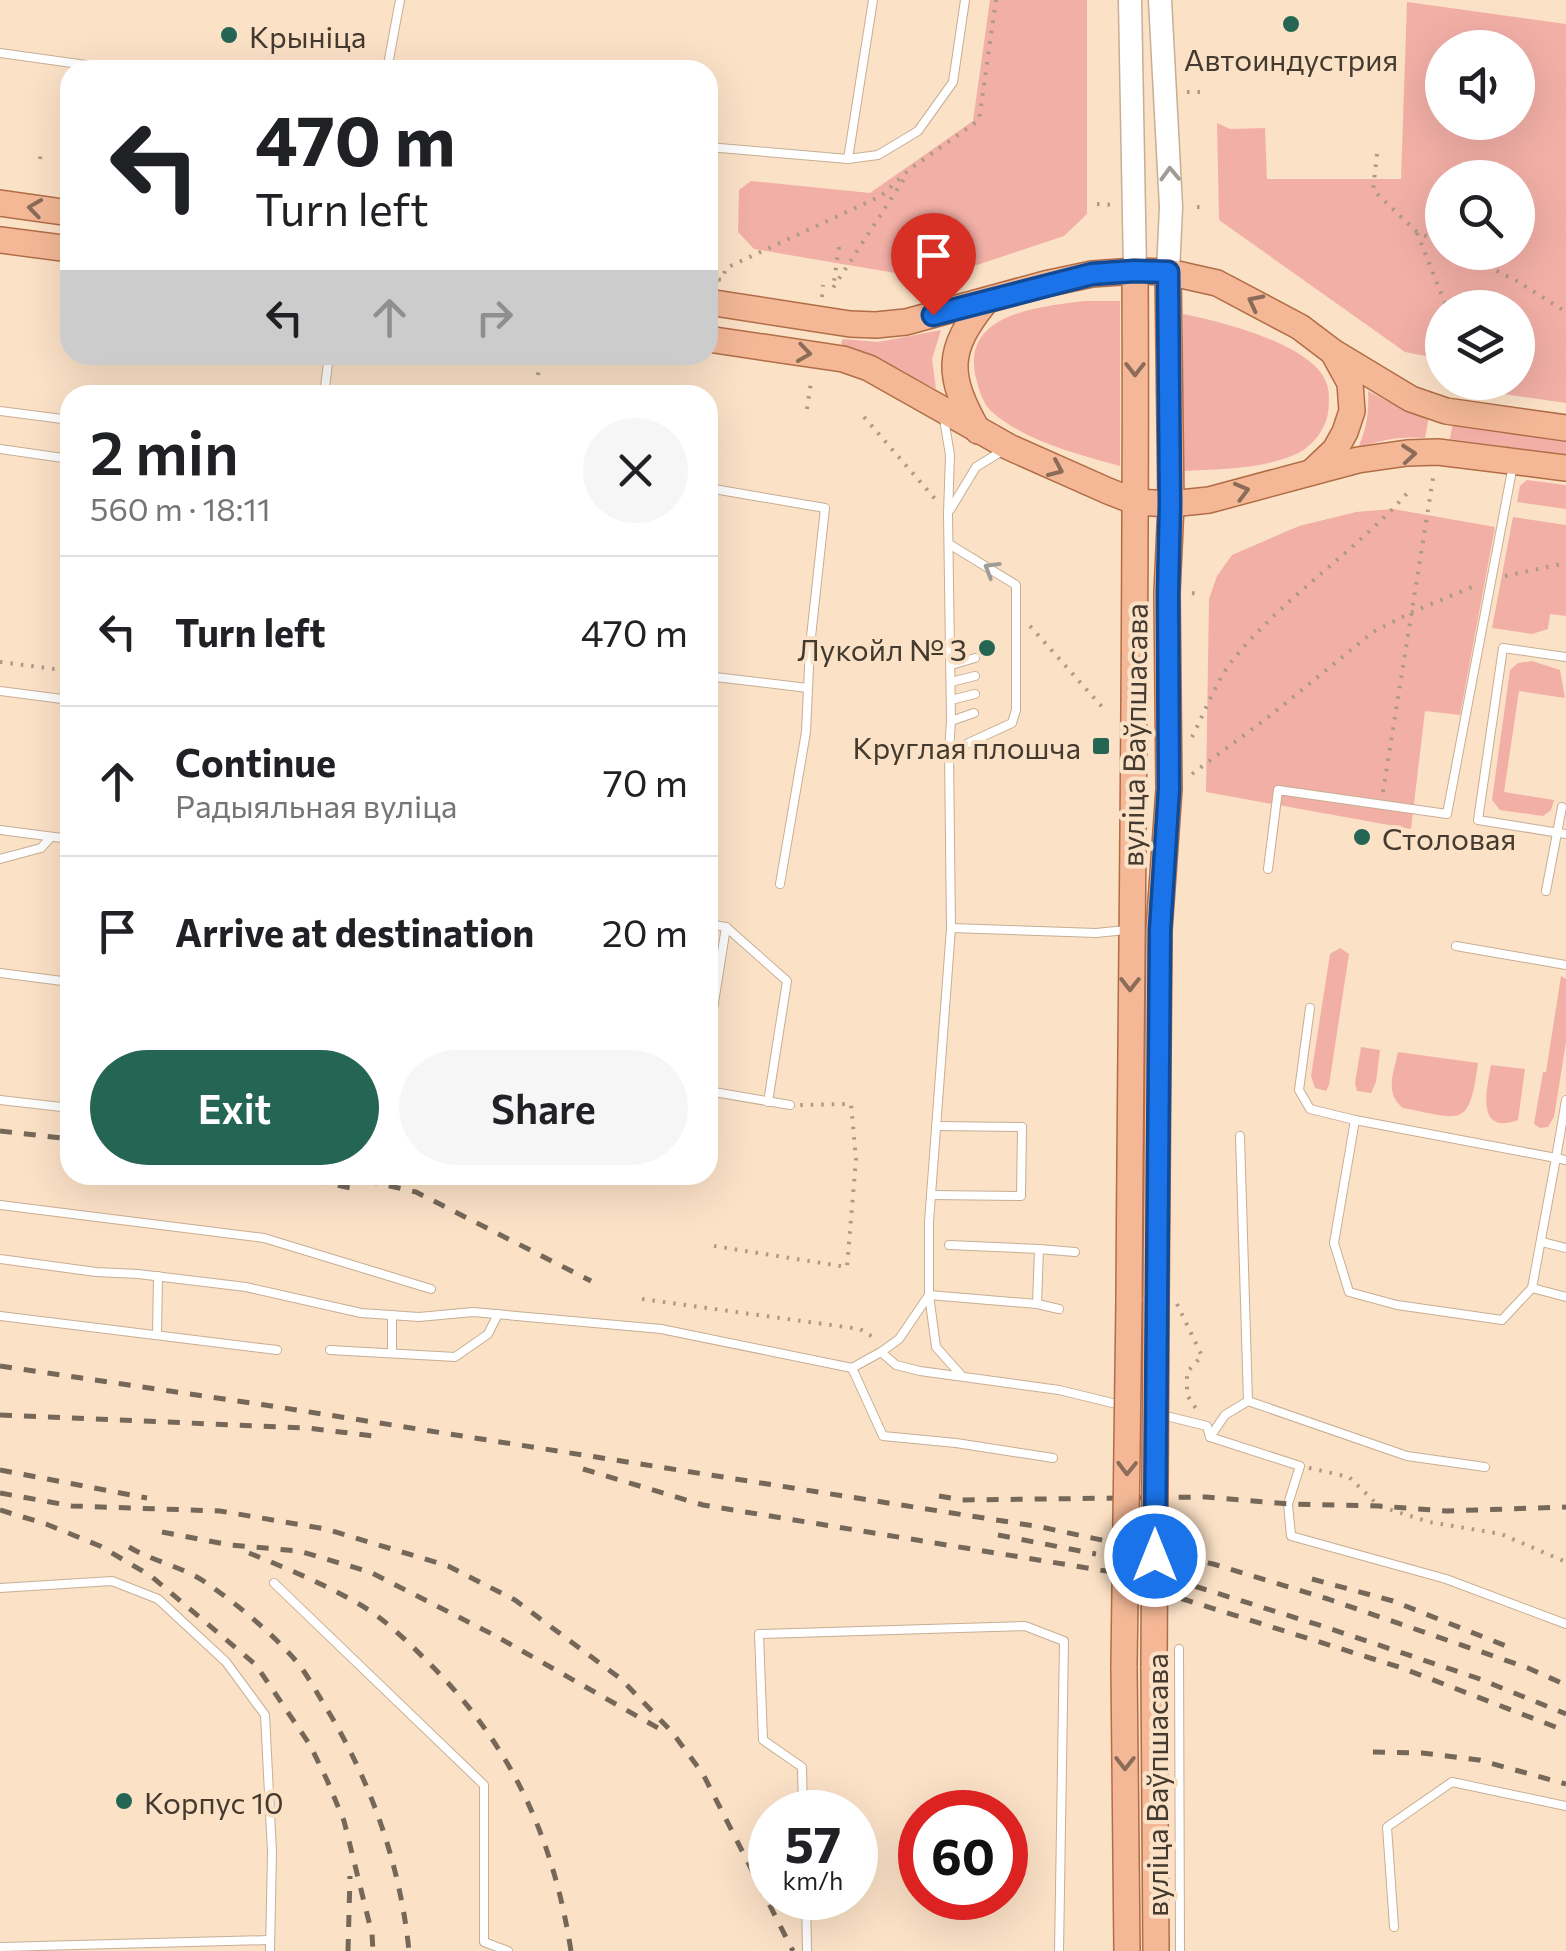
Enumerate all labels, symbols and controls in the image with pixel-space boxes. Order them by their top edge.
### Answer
marker: Автоиндустрия [1280,13,1302,35]
place label: Крыніца [249,17,366,54]
marker: Крыніца [218,24,240,46]
map controls [1425,30,1535,400]
button: sound [1425,30,1535,140]
place label: Автоиндустрия [1184,40,1398,77]
text: 470 m [255,95,456,180]
icon: left [90,100,220,230]
button: search [1425,160,1535,270]
one-way arrow [1160,166,1181,182]
text: Turn left [255,180,429,235]
one-way arrow [27,198,43,219]
pin [891,213,976,316]
icon: arrive [906,228,961,283]
icon: left [257,290,312,345]
icon: ahead [362,290,417,345]
icon: right [467,290,522,345]
button: layers [1425,290,1535,400]
one-way arrow [1248,295,1266,314]
one-way arrow [796,341,812,362]
one-way arrow [1124,362,1146,377]
text: 2 min [90,414,239,487]
button: close [583,418,688,523]
one-way arrow [1401,444,1417,466]
one-way arrow [1046,457,1064,477]
one-way arrow [1233,482,1250,503]
text: 560 m · 18:11 [90,488,271,528]
one-way arrow [984,562,1002,581]
street label: вуліца Ваўпшасава [1112,603,1154,867]
icon: left [90,604,145,659]
text: Turn left [175,608,326,655]
text: 470 m [581,608,688,655]
place label: Лукойл № 3 [797,630,967,667]
marker: Лукойл № 3 [976,637,998,659]
place label: Круглая плошча [853,728,1081,765]
marker: Круглая плошча [1090,735,1112,757]
text: Continue [175,738,336,785]
icon: ahead [90,754,145,809]
text: 70 m [603,758,688,805]
text: Радыяльная вуліца [175,785,457,825]
place label: Столовая [1382,819,1516,856]
marker: Столовая [1351,826,1373,848]
icon: arrive [90,904,145,959]
text: Arrive at destination [175,908,534,955]
text: 20 m [602,908,688,955]
one-way arrow [1120,977,1141,993]
button: Exit [90,1050,379,1165]
button: Share [399,1050,688,1165]
one-way arrow [1116,1462,1138,1477]
position arrow [1103,1504,1207,1608]
street label: вуліца Ваўпшасава [1137,1653,1174,1917]
one-way arrow [1114,1756,1136,1772]
place label: Корпус 10 [144,1783,284,1820]
marker: Корпус 10 [113,1790,135,1812]
speed limit sign: 60 [898,1790,1028,1920]
text: 57 [785,1812,841,1873]
text: km/h [783,1865,843,1895]

